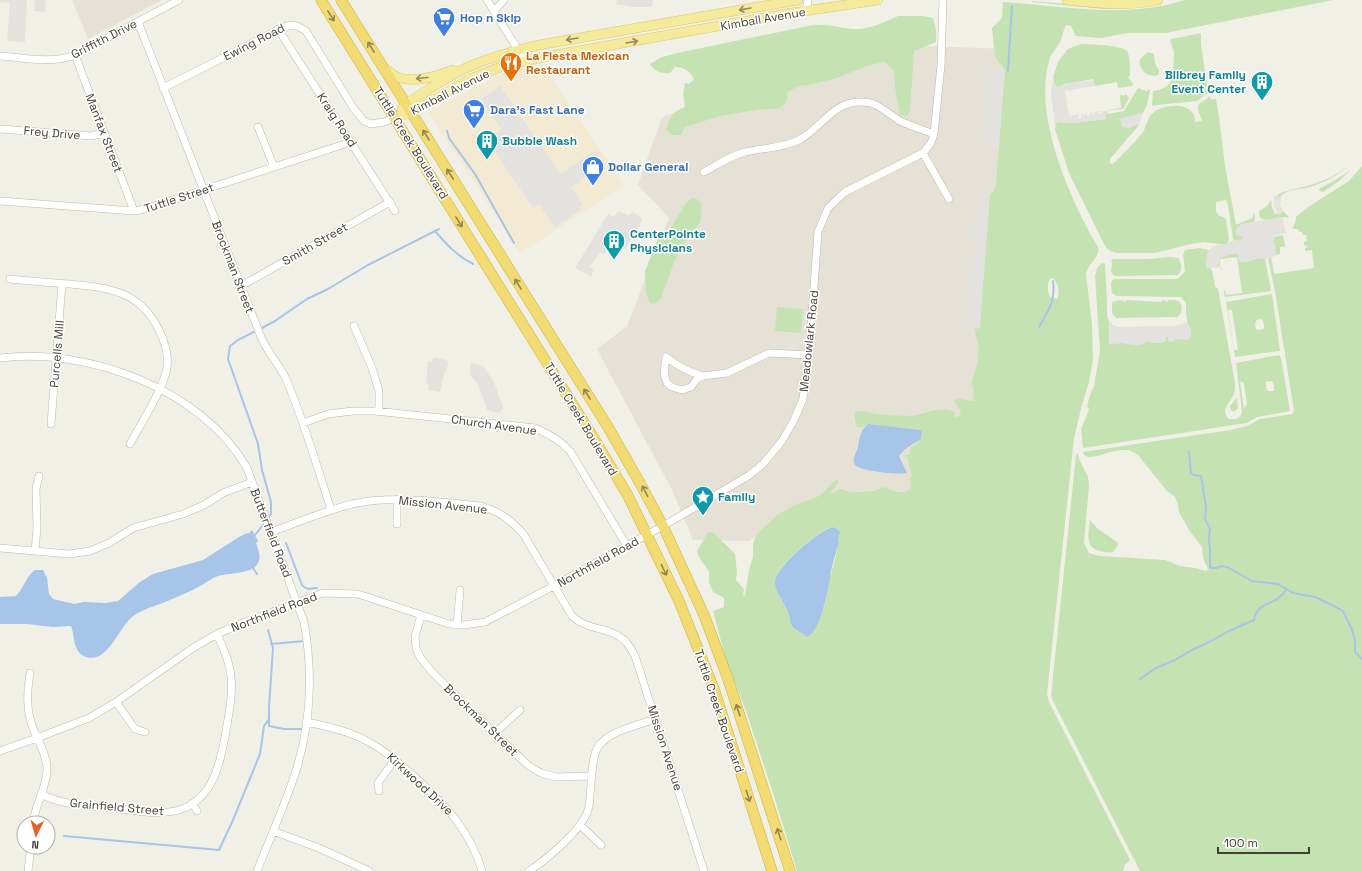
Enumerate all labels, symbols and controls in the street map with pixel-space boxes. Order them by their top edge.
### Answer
street label: Kimball Avenue [719,4,807,34]
supermarket icon: Hop n Skip [431,5,457,38]
one-way arrow [739,5,752,13]
one-way arrow [328,10,336,22]
place label: Hop n Skip [460,10,522,26]
street label: Griffith Drive [68,16,140,62]
street label: Ewing Road [221,20,287,64]
one-way arrow [566,35,579,43]
one-way arrow [626,37,639,45]
one-way arrow [366,41,374,53]
place label: La Fiesta Mexican Restaurant [526,48,629,78]
restaurant icon: La Fiesta Mexican Restaurant [498,50,524,83]
street label: Kimball Avenue [408,65,492,119]
place label: Bilbrey Family Event Center [1165,67,1246,97]
building icon: Bilbrey Family Event Center [1249,69,1275,102]
one-way arrow [416,74,429,82]
street label: Tuttle Creek Boulevard [370,84,452,202]
street label: Kraig Road [313,90,361,150]
street label: Manfax Street [82,91,126,175]
supermarket icon: Dara's Fast Lane [461,97,487,130]
place label: Dara's Fast Lane [490,102,585,118]
street label: Frey Drive [23,123,81,143]
building icon: Bubble Wash [474,128,500,161]
one-way arrow [422,130,430,141]
place label: Bubble Wash [502,133,577,149]
shop icon: Dollar General [580,154,606,187]
place label: Dollar General [608,159,688,175]
one-way arrow [445,168,454,179]
street label: Tuttle Street [142,179,216,217]
one-way arrow [456,216,464,228]
street label: Brockman Street [208,219,258,315]
street label: Smith Street [279,219,351,269]
place label: CenterPointe Physicians [630,226,706,256]
building icon: CenterPointe Physicians [601,228,627,261]
one-way arrow [514,279,522,290]
street label: Meadowlark Road [796,289,822,393]
street label: Purcells Mill [46,320,68,388]
street label: Tuttle Creek Boulevard [541,359,621,479]
one-way arrow [583,389,591,400]
street label: Church Avenue [450,411,538,439]
place icon: Family [690,484,716,517]
street label: Butterfield Road [247,486,295,580]
one-way arrow [640,486,648,498]
place label: Family [718,489,755,505]
street label: Mission Avenue [398,492,488,518]
street label: Northfield Road [554,533,642,591]
one-way arrow [661,563,669,575]
street label: Northfield Road [229,588,319,636]
street label: Tuttle Creek Boulevard [690,647,748,775]
street label: Brockman Street [440,680,522,760]
street label: Mission Avenue [644,703,686,793]
one-way arrow [734,704,741,717]
street label: Kirkwood Drive [383,749,457,819]
one-way arrow [745,790,752,803]
street label: Grainfield Street [69,795,165,819]
north arrow [16,815,56,855]
one-way arrow [775,827,782,840]
scale bar [1218,829,1309,855]
text: 100 m [1224,835,1258,851]
text: N [31,838,39,852]

